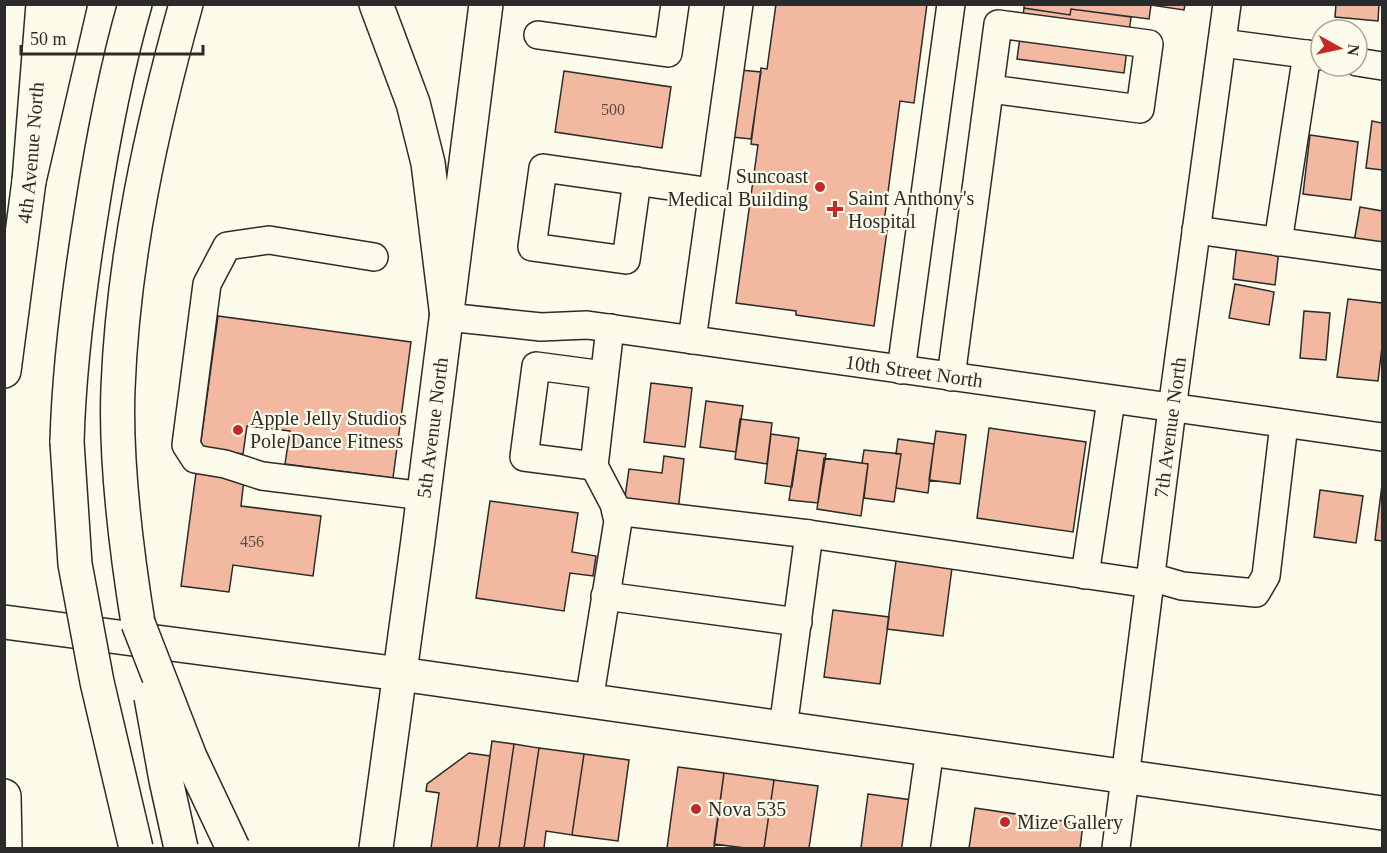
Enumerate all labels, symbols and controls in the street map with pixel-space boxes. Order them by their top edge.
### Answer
scale bar [21,18,202,56]
north arrow [1309,18,1369,78]
text: 50 m [30,29,67,49]
text: N [1344,43,1363,57]
street label: 4th Avenue North [13,81,48,225]
house number: 500 [601,101,625,118]
place label: Suncoast Medical Building [667,165,808,211]
marker: Suncoast Medical Building [813,180,827,194]
place label: Saint Anthony's Hospital [848,187,975,233]
marker: Saint Anthony's Hospital [826,200,844,218]
street label: 10th Street North [844,351,985,392]
street label: 5th Avenue North [412,356,452,500]
street label: 7th Avenue North [1150,356,1190,499]
place label: Apple Jelly Studios Pole Dance Fitness [250,407,407,452]
marker: Apple Jelly Studios Pole Dance Fitness [231,423,245,437]
house number: 456 [240,533,264,550]
place label: Nova 535 [708,798,786,820]
marker: Nova 535 [689,802,703,816]
place label: Mize Gallery [1017,811,1123,834]
marker: Mize Gallery [998,815,1012,829]

